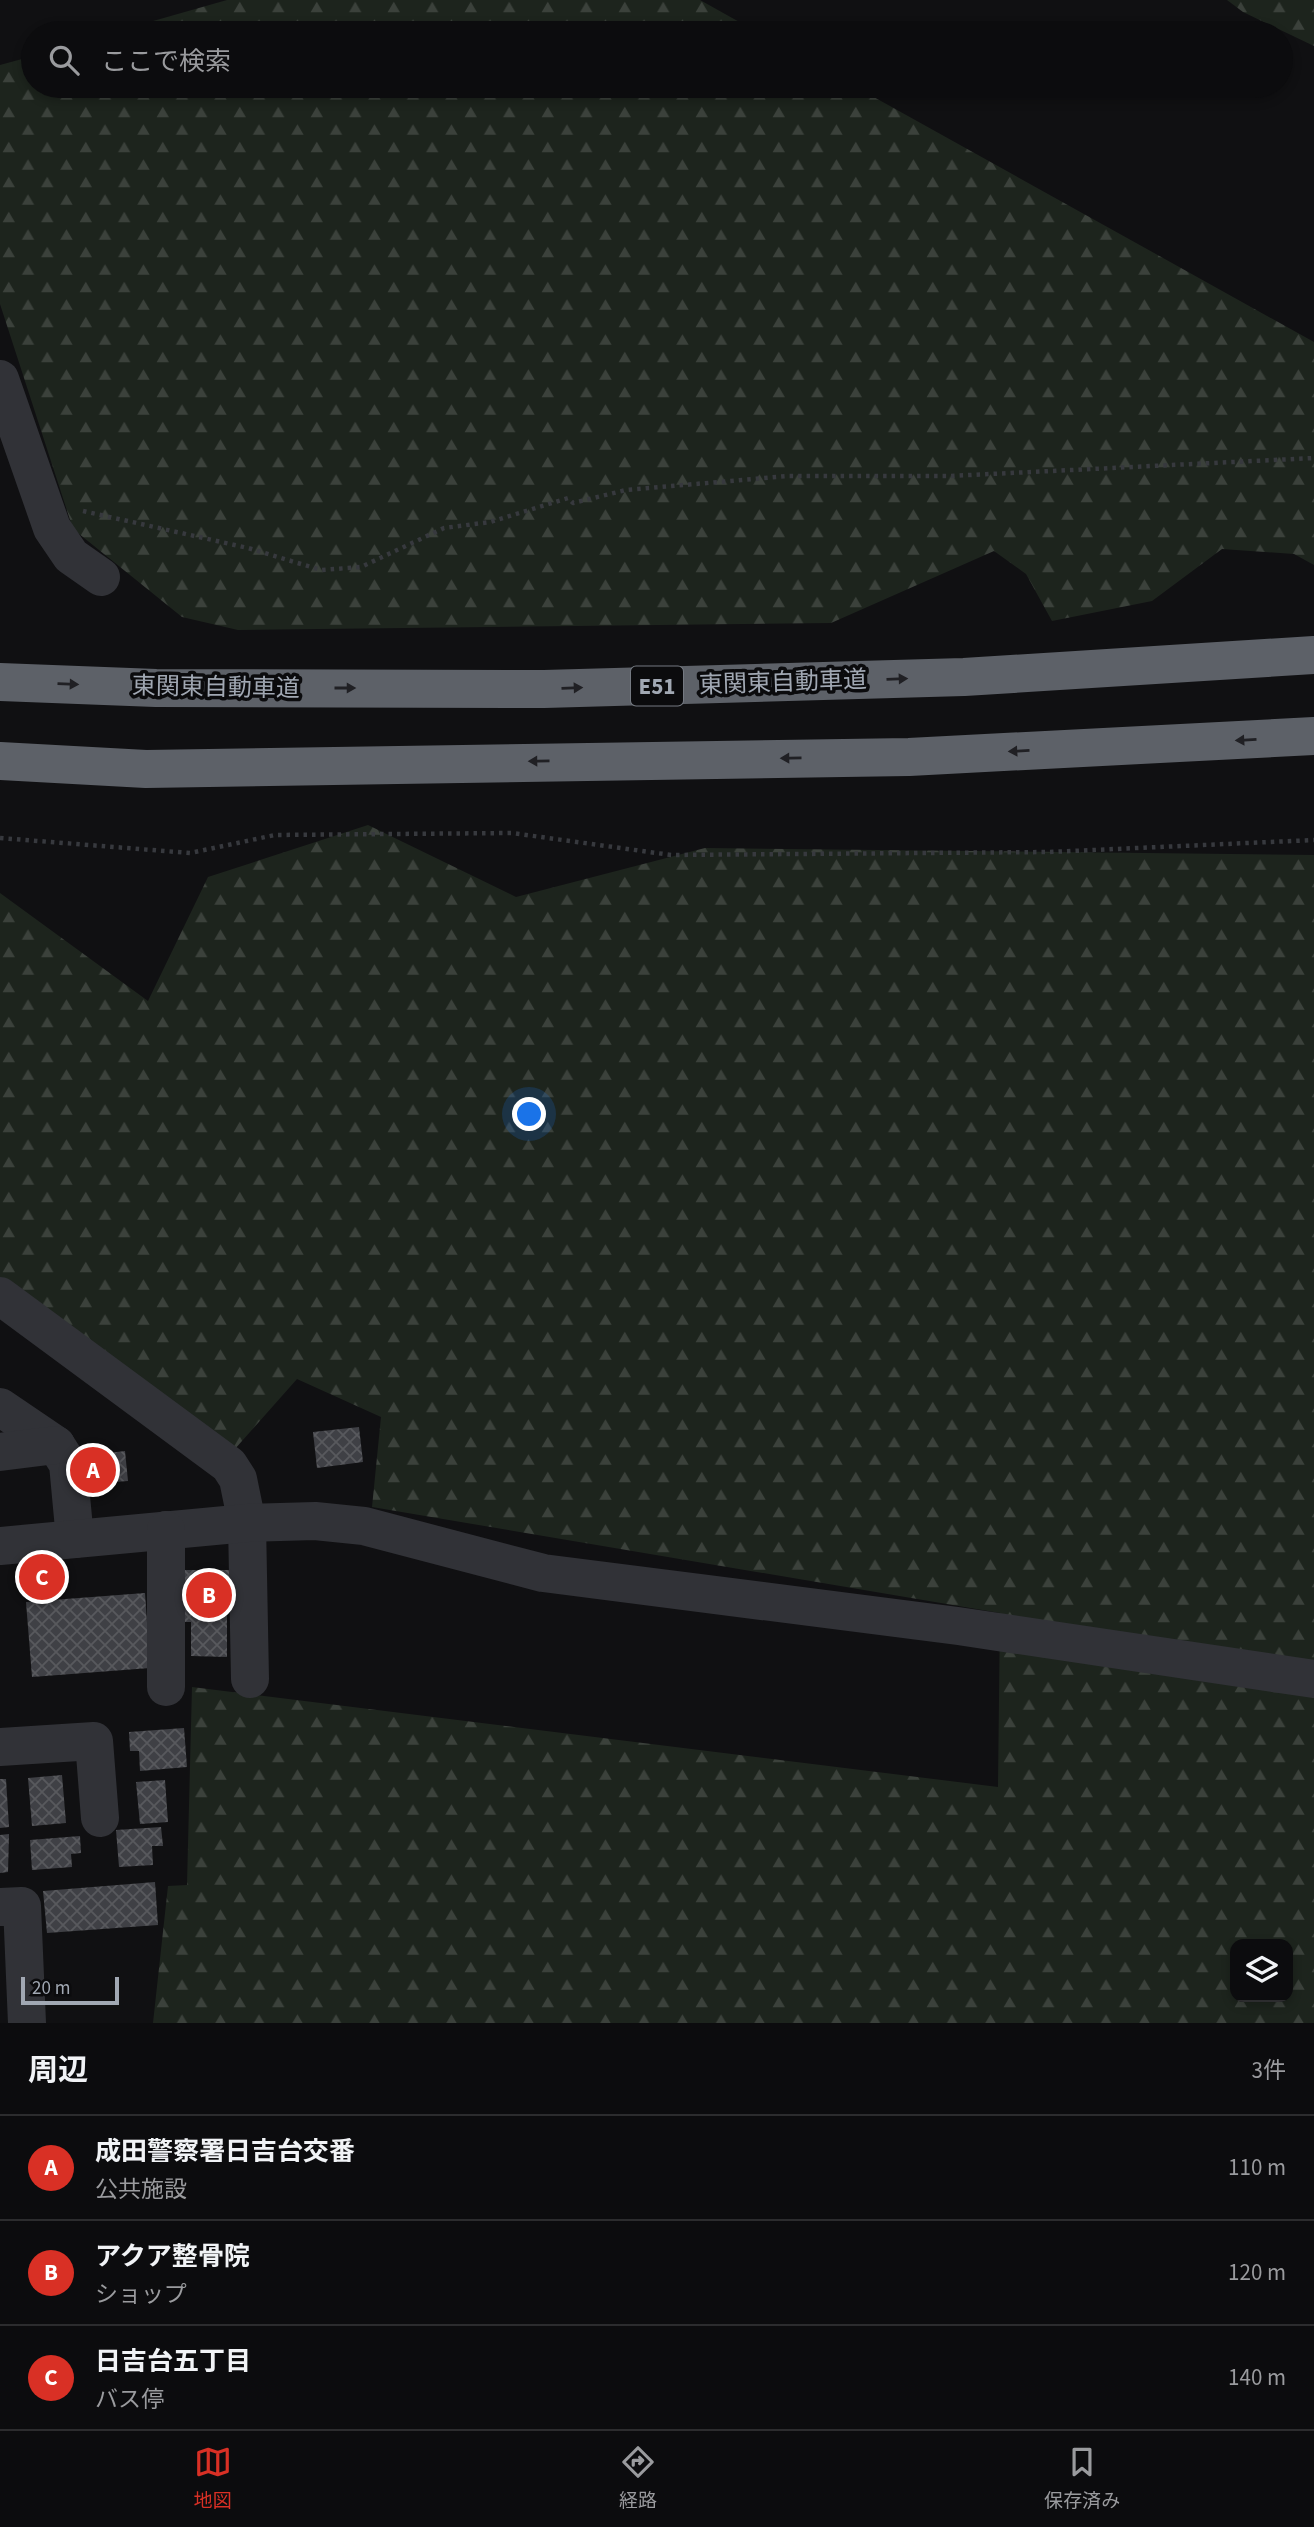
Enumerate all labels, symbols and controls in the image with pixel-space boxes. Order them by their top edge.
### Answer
search box [21,21,1293,98]
icon: search [45,41,83,79]
text: ここで検索 [101,43,231,80]
street label: 東関東自動車道 [698,662,868,703]
road number: E51 [631,666,683,706]
street label: 東関東自動車道 [132,669,300,706]
one-way arrow [887,673,909,684]
one-way arrow [57,679,79,690]
one-way arrow [334,682,356,694]
one-way arrow [561,682,583,694]
one-way arrow [1235,734,1257,745]
one-way arrow [1007,746,1029,757]
one-way arrow [780,752,802,764]
one-way arrow [528,755,550,767]
your location [512,1097,546,1131]
pin: A [70,1444,116,1496]
pin: C [19,1551,65,1603]
pin: B [186,1569,232,1621]
map controls [1230,1939,1293,2002]
button: layers [1230,1939,1293,2002]
scale bar [21,1974,119,2006]
text: 20 m [32,1975,70,2002]
text: 周辺 [28,2049,88,2092]
text: 3件 [1252,2054,1286,2087]
text: 成田警察署日吉台交番 [95,2133,355,2170]
text: A [44,2151,58,2184]
text: 110 m [1228,2151,1286,2184]
text: 公共施設 [95,2173,187,2206]
text: アクア整骨院 [95,2238,250,2275]
text: B [44,2256,58,2289]
text: 120 m [1228,2256,1286,2289]
text: ショップ [95,2278,187,2311]
text: 日吉台五丁目 [95,2343,251,2380]
text: C [44,2361,58,2394]
text: 140 m [1228,2361,1286,2394]
text: バス停 [95,2383,164,2416]
tab: 地図 [194,2443,232,2515]
tab: 経路 [619,2443,657,2515]
tab: 保存済み [1044,2443,1120,2515]

